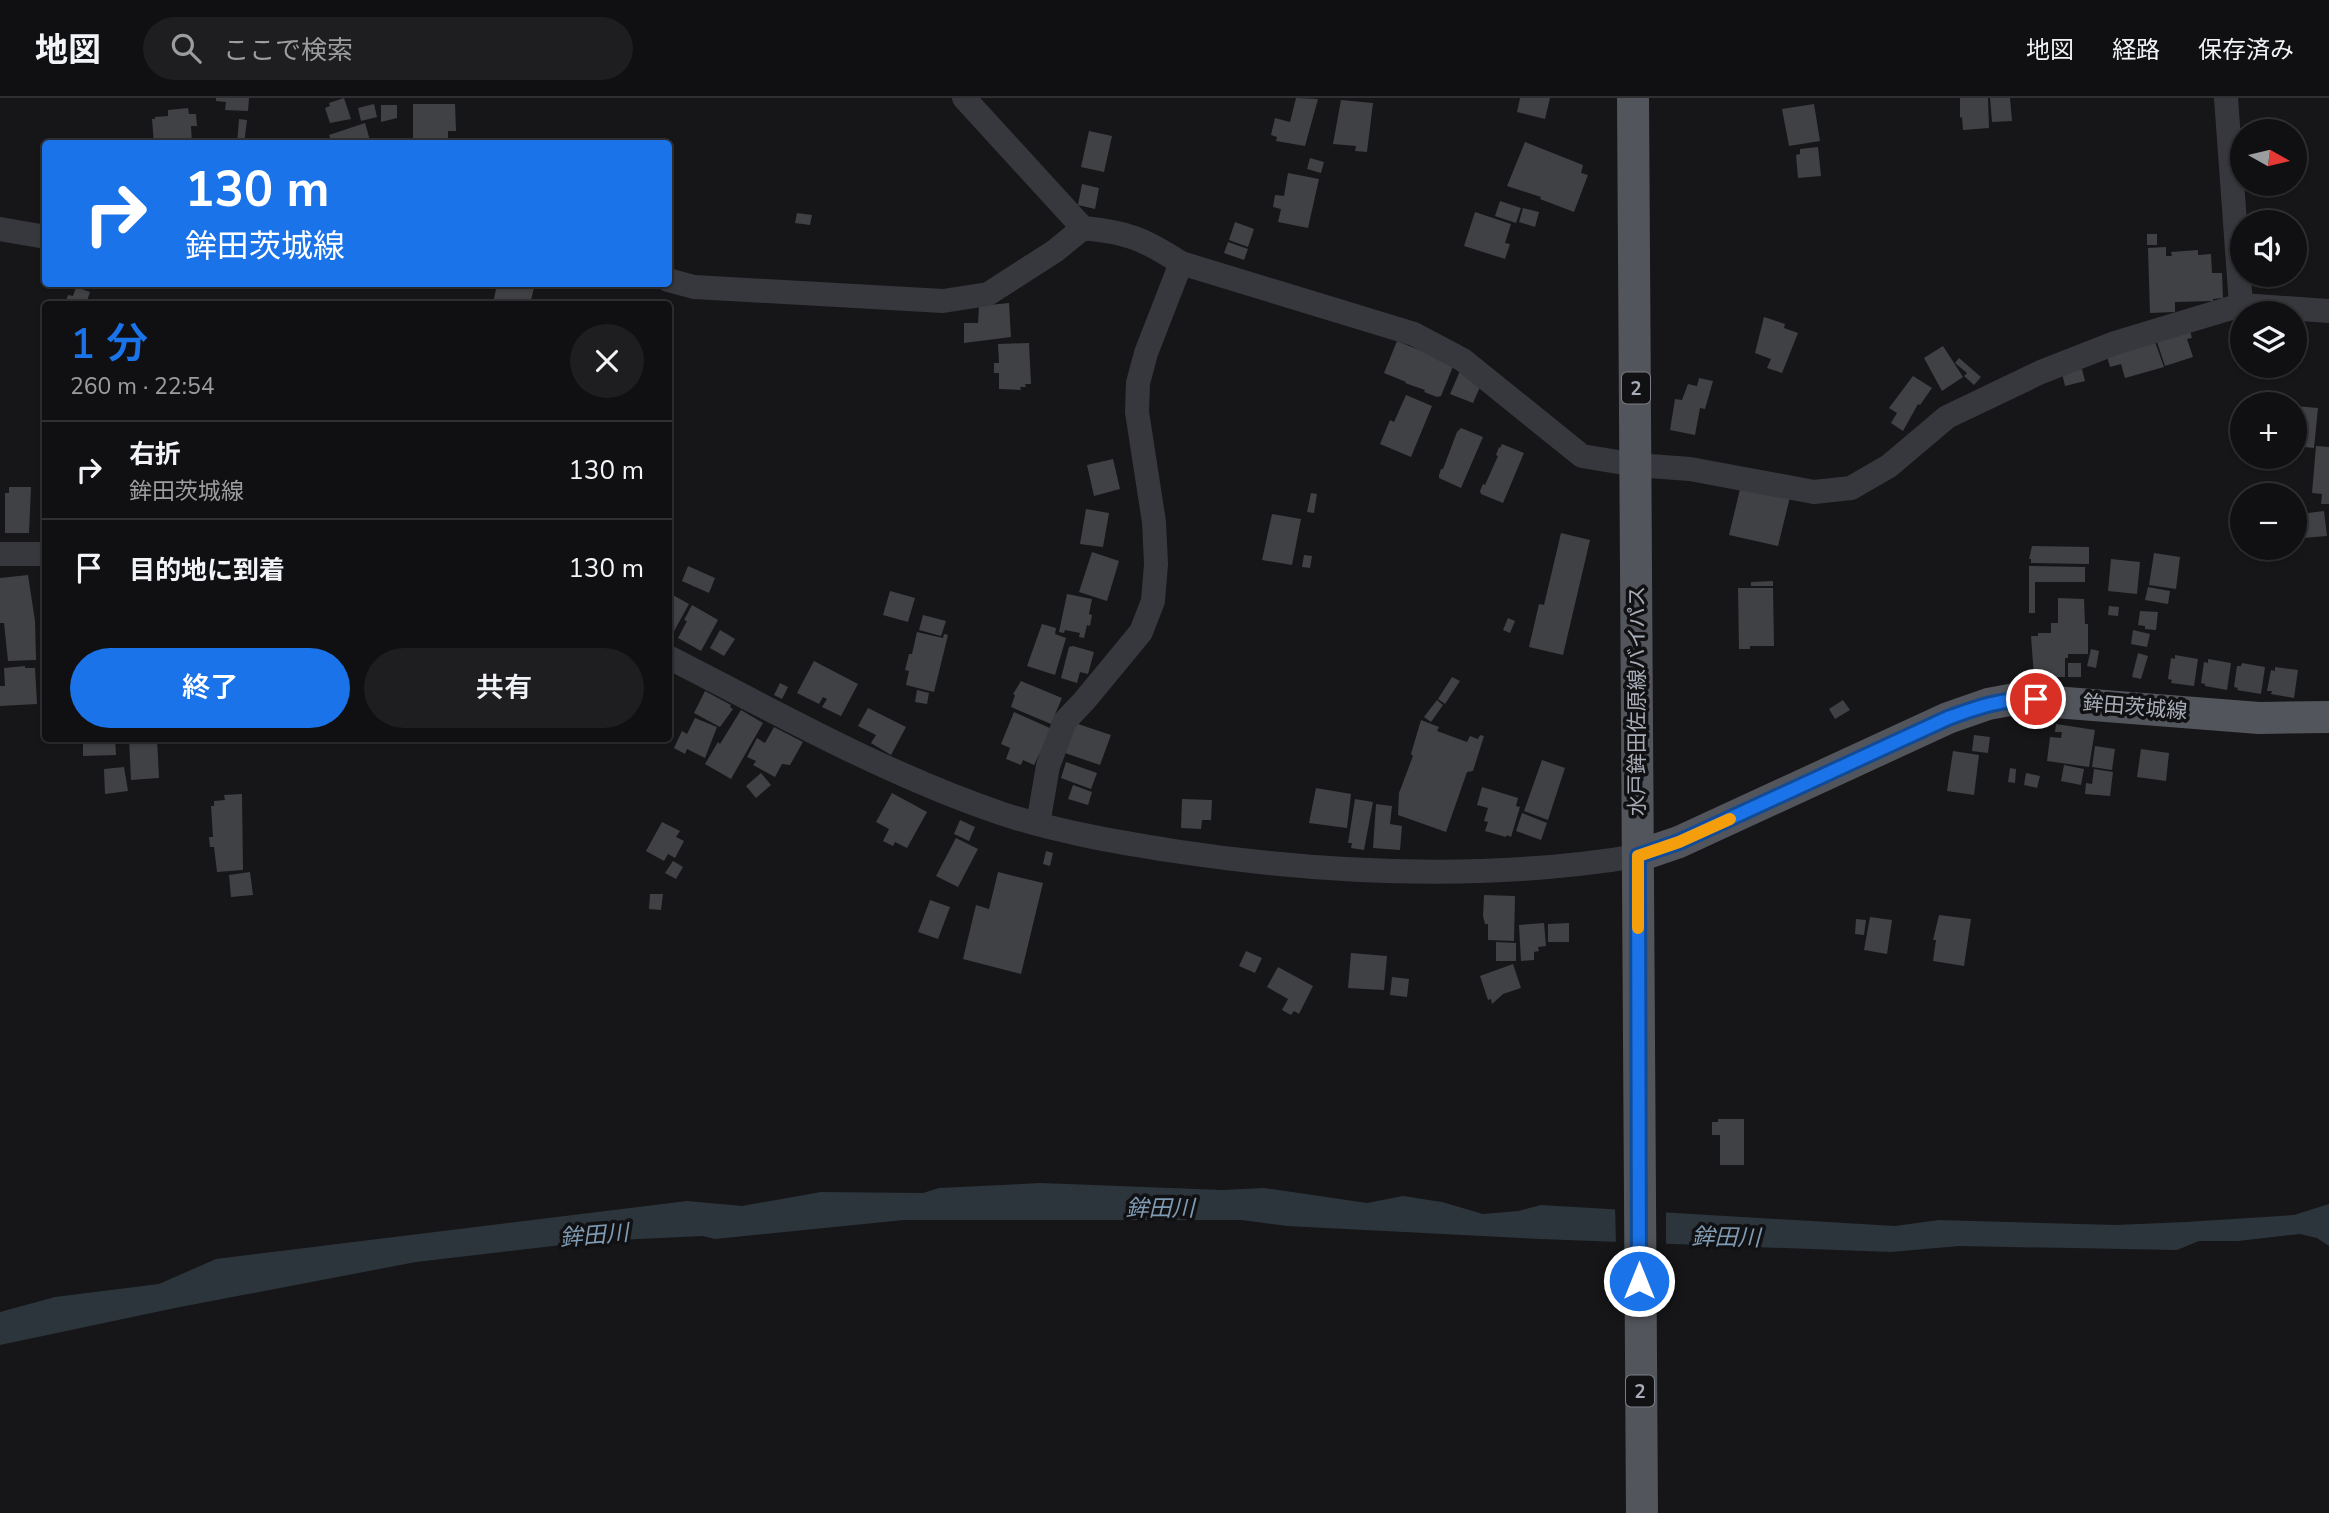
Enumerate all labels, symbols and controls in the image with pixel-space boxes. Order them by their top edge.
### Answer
search box [143,17,633,80]
text: 地図 [35,28,101,73]
icon: search [167,29,205,67]
text: ここで検索 [223,33,353,68]
text: 地図 [2026,34,2074,66]
text: 経路 [2112,34,2160,66]
text: 保存済み [2198,34,2294,66]
north arrow [2230,119,2306,196]
map controls [2230,119,2307,560]
text: 130 m [185,156,329,223]
icon: right [70,168,161,259]
button: sound [2230,210,2307,287]
text: 鉾田茨城線 [185,225,345,268]
button: layers [2230,301,2307,378]
text: 1 分 [70,316,148,373]
button: close [570,324,644,398]
text: 260 m · 22:54 [70,371,215,402]
road number: 2 [1622,372,1650,404]
button: + [2230,392,2307,469]
text: 右折 [129,437,181,472]
icon: right [70,451,108,489]
text: 130 m [568,453,644,488]
text: 鉾田茨城線 [129,476,244,507]
button: − [2230,483,2307,560]
icon: arrive [70,549,108,587]
text: 130 m [568,551,644,586]
text: 目的地に到着 [129,553,285,588]
street label: 水戸鉾田佐原線バイパス [1623,586,1651,816]
button: 終了 [70,648,350,728]
button: 共有 [364,648,644,728]
pin [2006,669,2066,729]
icon: arrive [2017,680,2055,718]
street label: 鉾田茨城線 [2081,688,2189,726]
water label: 鉾田川 [1126,1193,1198,1224]
water label: 鉾田川 [558,1217,633,1254]
water label: 鉾田川 [1691,1221,1764,1254]
position arrow [1602,1244,1676,1318]
road number: 2 [1626,1376,1654,1406]

